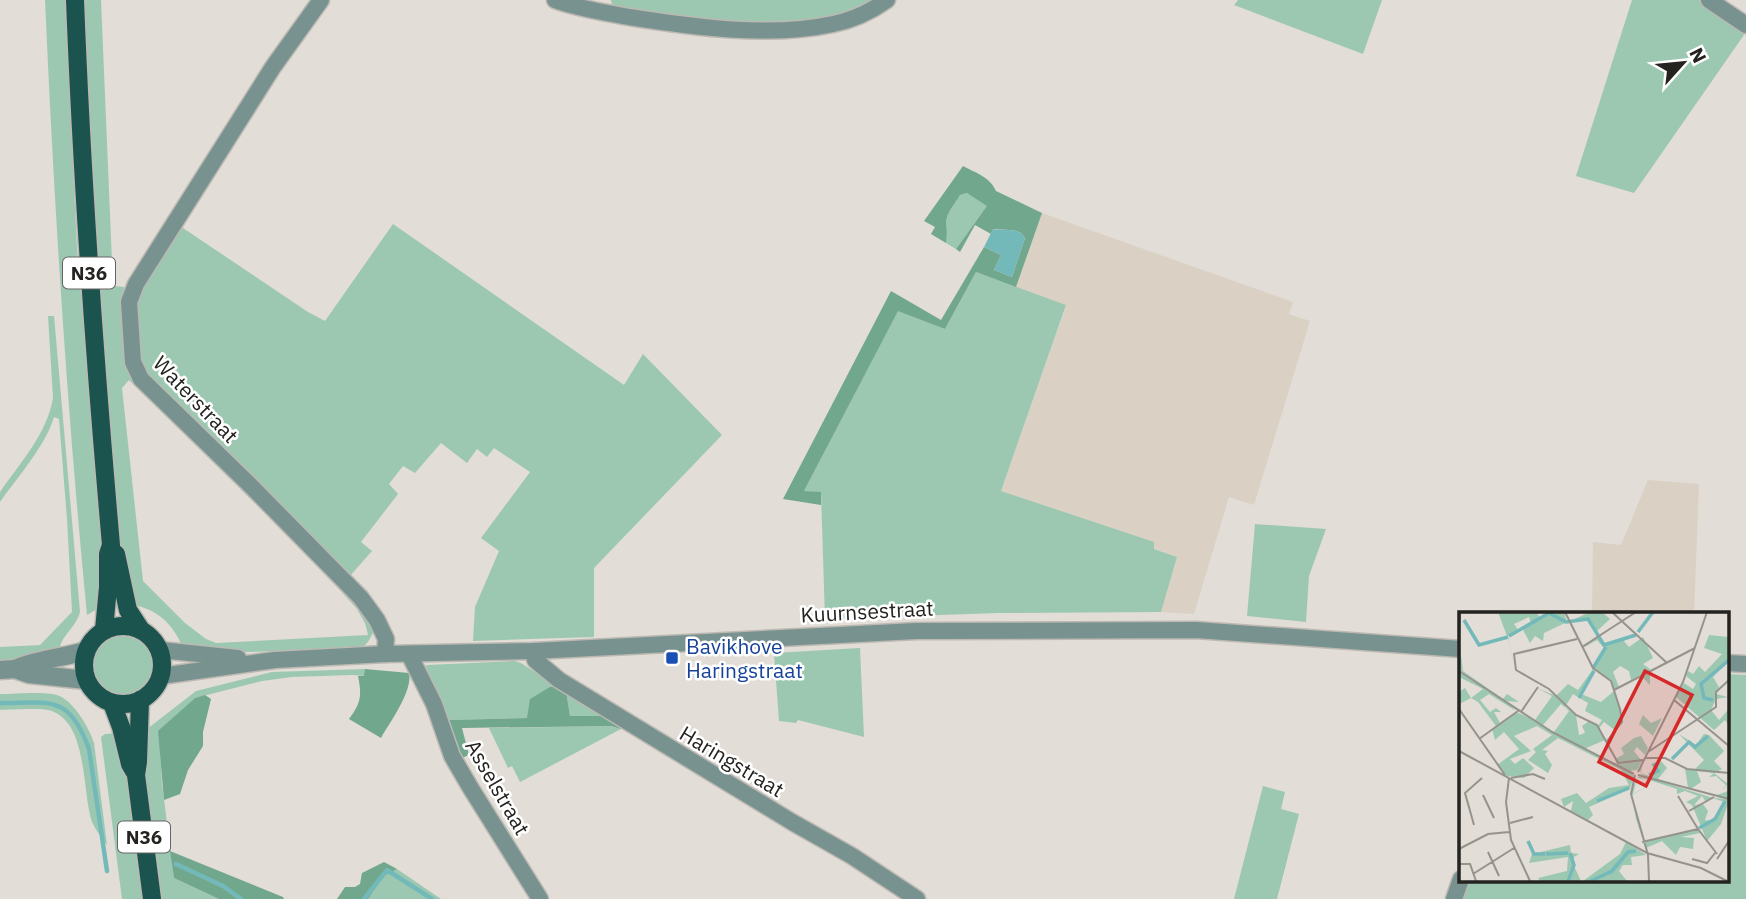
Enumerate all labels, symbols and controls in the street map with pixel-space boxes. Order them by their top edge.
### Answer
north arrow [1648,28,1718,98]
text: N [1684,44,1712,67]
road number: N36 [63,258,115,288]
street label: Waterstraat [147,349,245,449]
street label: Kuurnsestraat [800,594,934,628]
inset map [1459,612,1728,881]
place label: Bavikhove Haringstraat [686,632,803,684]
marker: Bavikhove Haringstraat [664,650,680,666]
street label: Haringstraat [675,719,789,803]
street label: Asselstraat [459,734,537,840]
road number: N36 [118,822,170,852]

